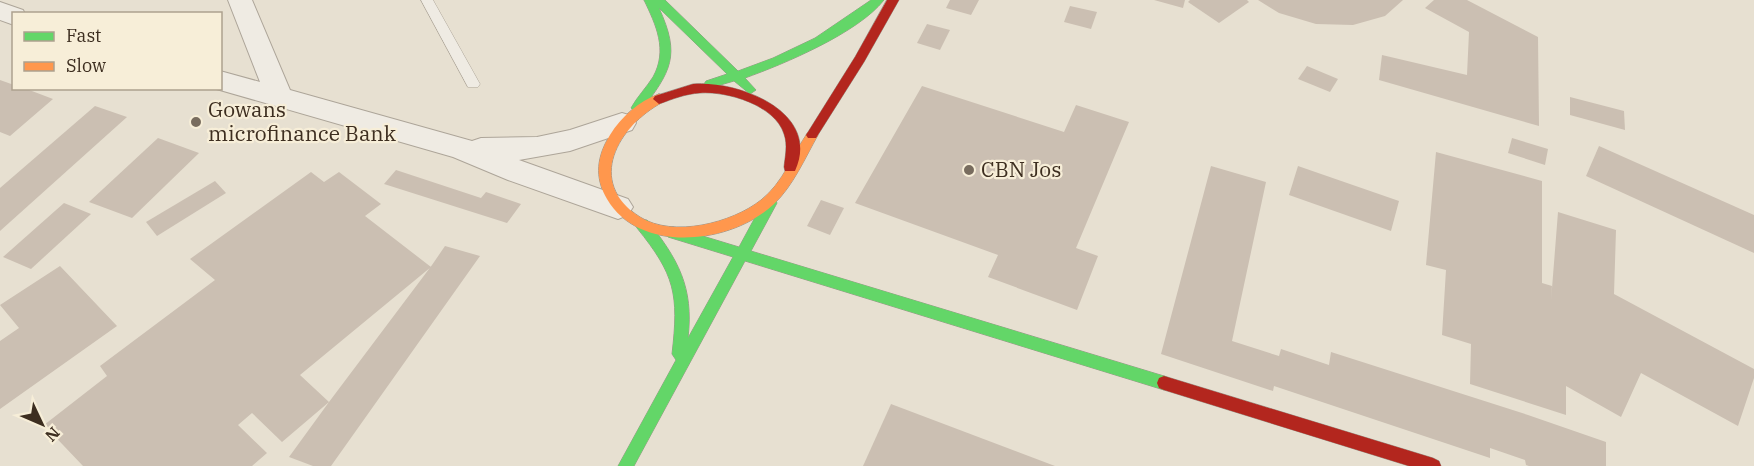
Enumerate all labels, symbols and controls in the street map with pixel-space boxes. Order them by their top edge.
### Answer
legend [12,12,222,90]
text: Fast [66,24,101,47]
text: Slow [66,54,106,77]
place label: Gowans microfinance Bank [208,95,397,147]
marker: Gowans microfinance Bank [189,115,203,129]
place label: CBN Jos [981,155,1061,183]
marker: CBN Jos [962,163,976,177]
north arrow [12,394,72,454]
text: N [41,423,64,446]

